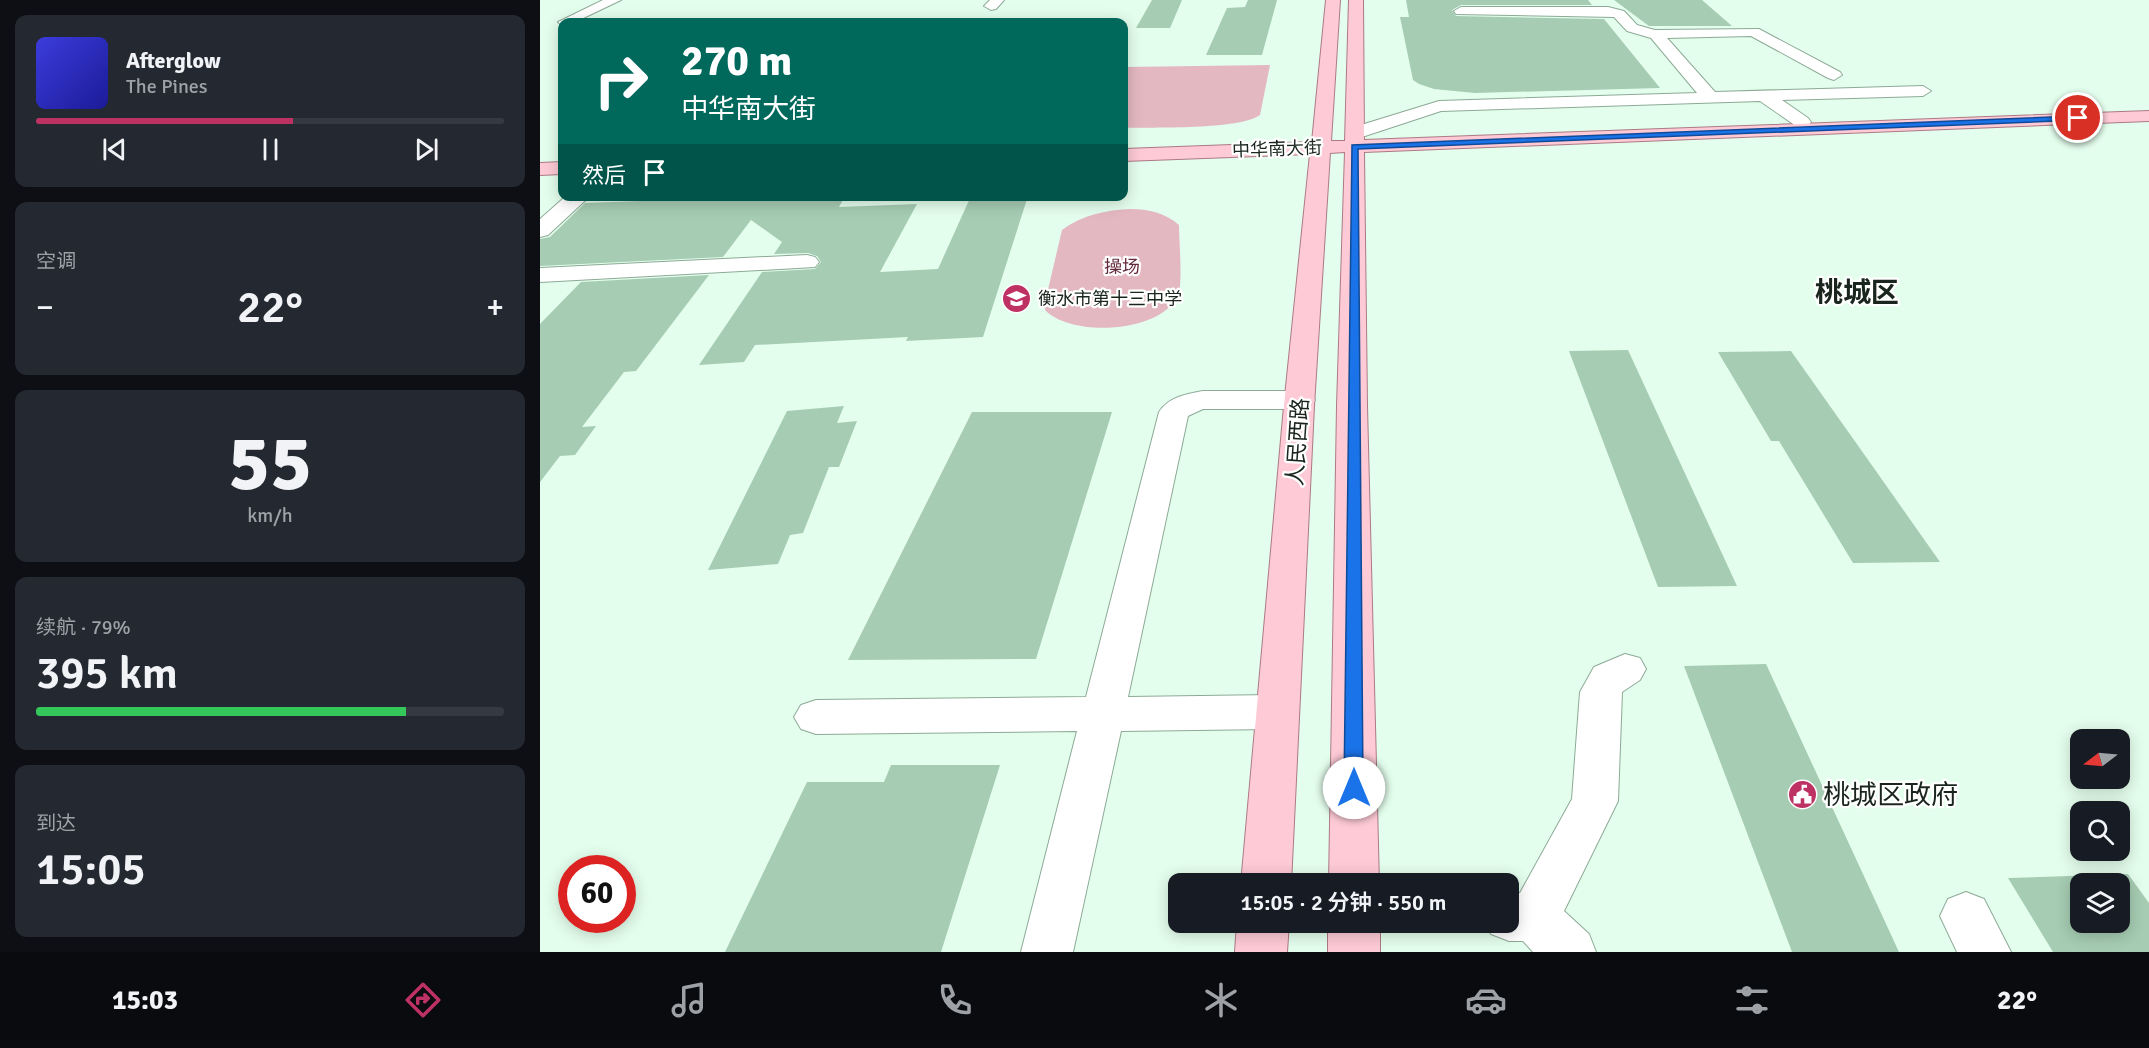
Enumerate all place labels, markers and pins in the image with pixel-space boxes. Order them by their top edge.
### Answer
pin [2052,92,2103,143]
school or university icon: 衡水市第十三中学 [1001,283,1033,315]
place label: 衡水市第十三中学 [1038,288,1182,310]
public building icon: 桃城区政府 [1786,779,1818,811]
place label: 桃城区政府 [1823,779,1958,812]

